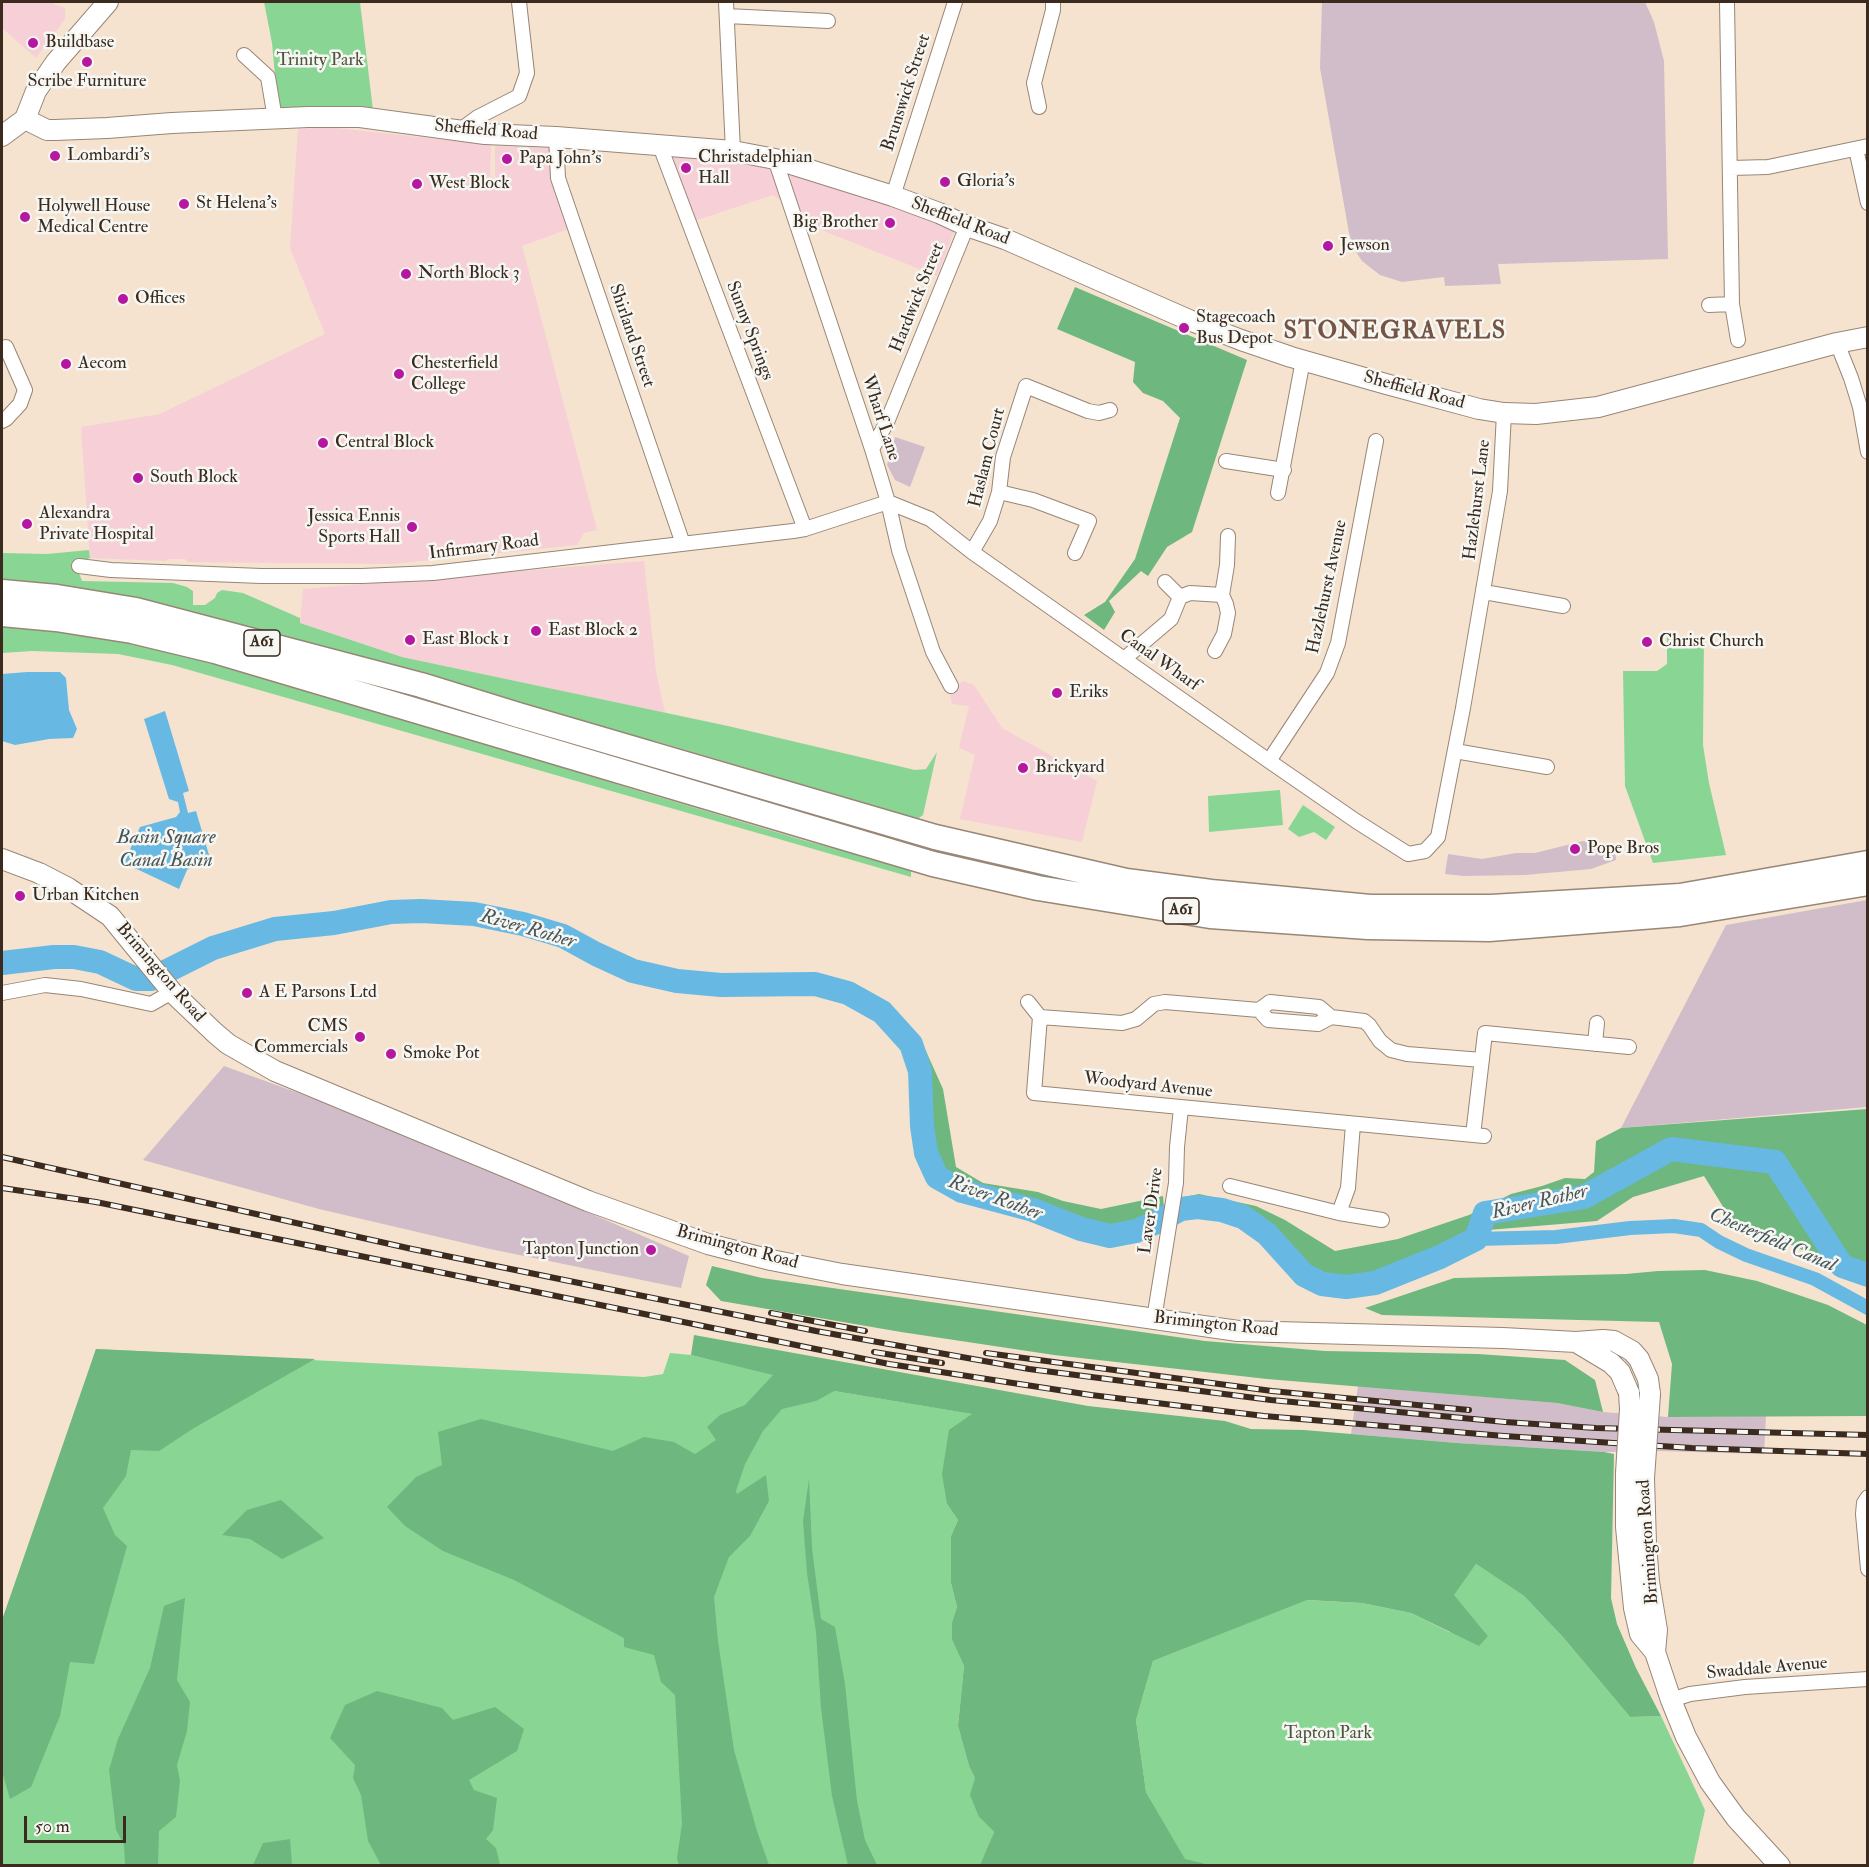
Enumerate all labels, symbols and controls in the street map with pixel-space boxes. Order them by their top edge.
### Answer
place label: Buildbase [45,32,114,54]
street label: Brunswick Street [878,32,936,154]
marker: Buildbase [26,36,40,50]
park label: Trinity Park [276,50,364,72]
marker: Scribe Furniture [80,55,94,69]
place label: Scribe Furniture [27,71,147,93]
street label: Sheffield Road [433,116,539,146]
place label: Lombardi's [67,145,150,167]
place label: Christadelphian Hall [698,147,812,190]
place label: Papa John's [519,148,601,170]
marker: Lombardi's [48,149,62,163]
marker: Papa John's [500,152,514,166]
marker: Christadelphian Hall [679,161,693,175]
place label: Gloria's [957,171,1015,193]
place label: West Block [429,173,510,195]
marker: Gloria's [938,175,952,189]
marker: West Block [410,177,424,191]
place label: St Helena's [196,193,277,215]
street label: Sheffield Road [908,193,1012,251]
place label: Holywell House Medical Centre [37,196,150,238]
marker: St Helena's [177,197,191,211]
marker: Holywell House Medical Centre [18,210,32,224]
place label: Big Brother [792,212,878,234]
marker: Big Brother [883,216,897,230]
place label: Jewson [1340,235,1390,257]
marker: Jewson [1321,239,1335,253]
street label: Hardwick Street [886,240,950,356]
place label: North Block 3 [418,263,520,285]
marker: North Block 3 [399,267,413,281]
street label: Sunny Springs [720,279,778,383]
street label: Shirland Street [603,281,659,391]
place label: Offices [135,288,185,310]
marker: Offices [116,292,130,306]
place label: Stagecoach Bus Depot [1196,307,1276,350]
district label: STONEGRAVELS [1283,319,1507,347]
marker: Stagecoach Bus Depot [1177,321,1191,335]
place label: Aecom [78,353,127,375]
place label: Chesterfield College [411,353,498,395]
marker: Aecom [59,357,73,371]
marker: Chesterfield College [392,367,406,381]
street label: Sheffield Road [1361,367,1467,415]
street label: Wharf Lane [856,372,904,464]
street label: Haslam Court [965,406,1011,510]
place label: Central Block [335,432,434,454]
marker: Central Block [316,436,330,450]
street label: Hazlehurst Lane [1460,438,1496,562]
place label: South Block [150,467,238,489]
marker: South Block [131,471,145,485]
place label: Alexandra Private Hospital [39,503,154,546]
place label: Jessica Ennis Sports Hall [308,506,400,548]
marker: Alexandra Private Hospital [20,517,34,531]
street label: Hazlehurst Avenue [1303,518,1353,656]
marker: Jessica Ennis Sports Hall [405,520,419,534]
street label: Infirmary Road [428,531,540,565]
place label: East Block 2 [548,620,638,642]
marker: East Block 2 [529,624,543,638]
street label: Canal Wharf [1115,625,1203,697]
place label: East Block 1 [422,629,509,651]
road number: A61 [244,630,280,656]
place label: Christ Church [1659,631,1764,653]
marker: East Block 1 [403,633,417,647]
marker: Christ Church [1640,635,1654,649]
place label: Eriks [1069,682,1108,704]
marker: Eriks [1050,686,1064,700]
place label: Brickyard [1035,757,1105,779]
marker: Brickyard [1016,761,1030,775]
water label: Basin Square Canal Basin [116,827,216,874]
place label: Pope Bros [1587,838,1659,860]
marker: Pope Bros [1568,842,1582,856]
place label: Urban Kitchen [32,885,139,907]
marker: Urban Kitchen [13,889,27,903]
road number: A61 [1163,898,1199,924]
water label: River Rother [478,905,578,955]
street label: Brimington Road [111,919,209,1027]
place label: A E Parsons Ltd [259,982,377,1004]
marker: A E Parsons Ltd [240,986,254,1000]
place label: CMS Commercials [254,1016,348,1058]
marker: CMS Commercials [353,1030,367,1044]
place label: Smoke Pot [403,1043,480,1065]
marker: Smoke Pot [384,1047,398,1061]
street label: Woodyard Avenue [1082,1068,1214,1104]
street label: Laver Drive [1135,1166,1169,1256]
water label: River Rother [945,1171,1045,1227]
water label: River Rother [1490,1180,1590,1226]
water label: Chesterfield Canal [1705,1204,1839,1278]
street label: Brimington Road [674,1221,800,1275]
place label: Tapton Junction [522,1239,639,1261]
marker: Tapton Junction [644,1243,658,1257]
street label: Brimington Road [1153,1308,1279,1342]
street label: Brimington Road [1634,1479,1664,1605]
street label: Swaddale Avenue [1706,1653,1828,1685]
park label: Tapton Park [1284,1723,1372,1745]
scale bar [27,1804,129,1842]
text: 50 m [35,1815,70,1838]

